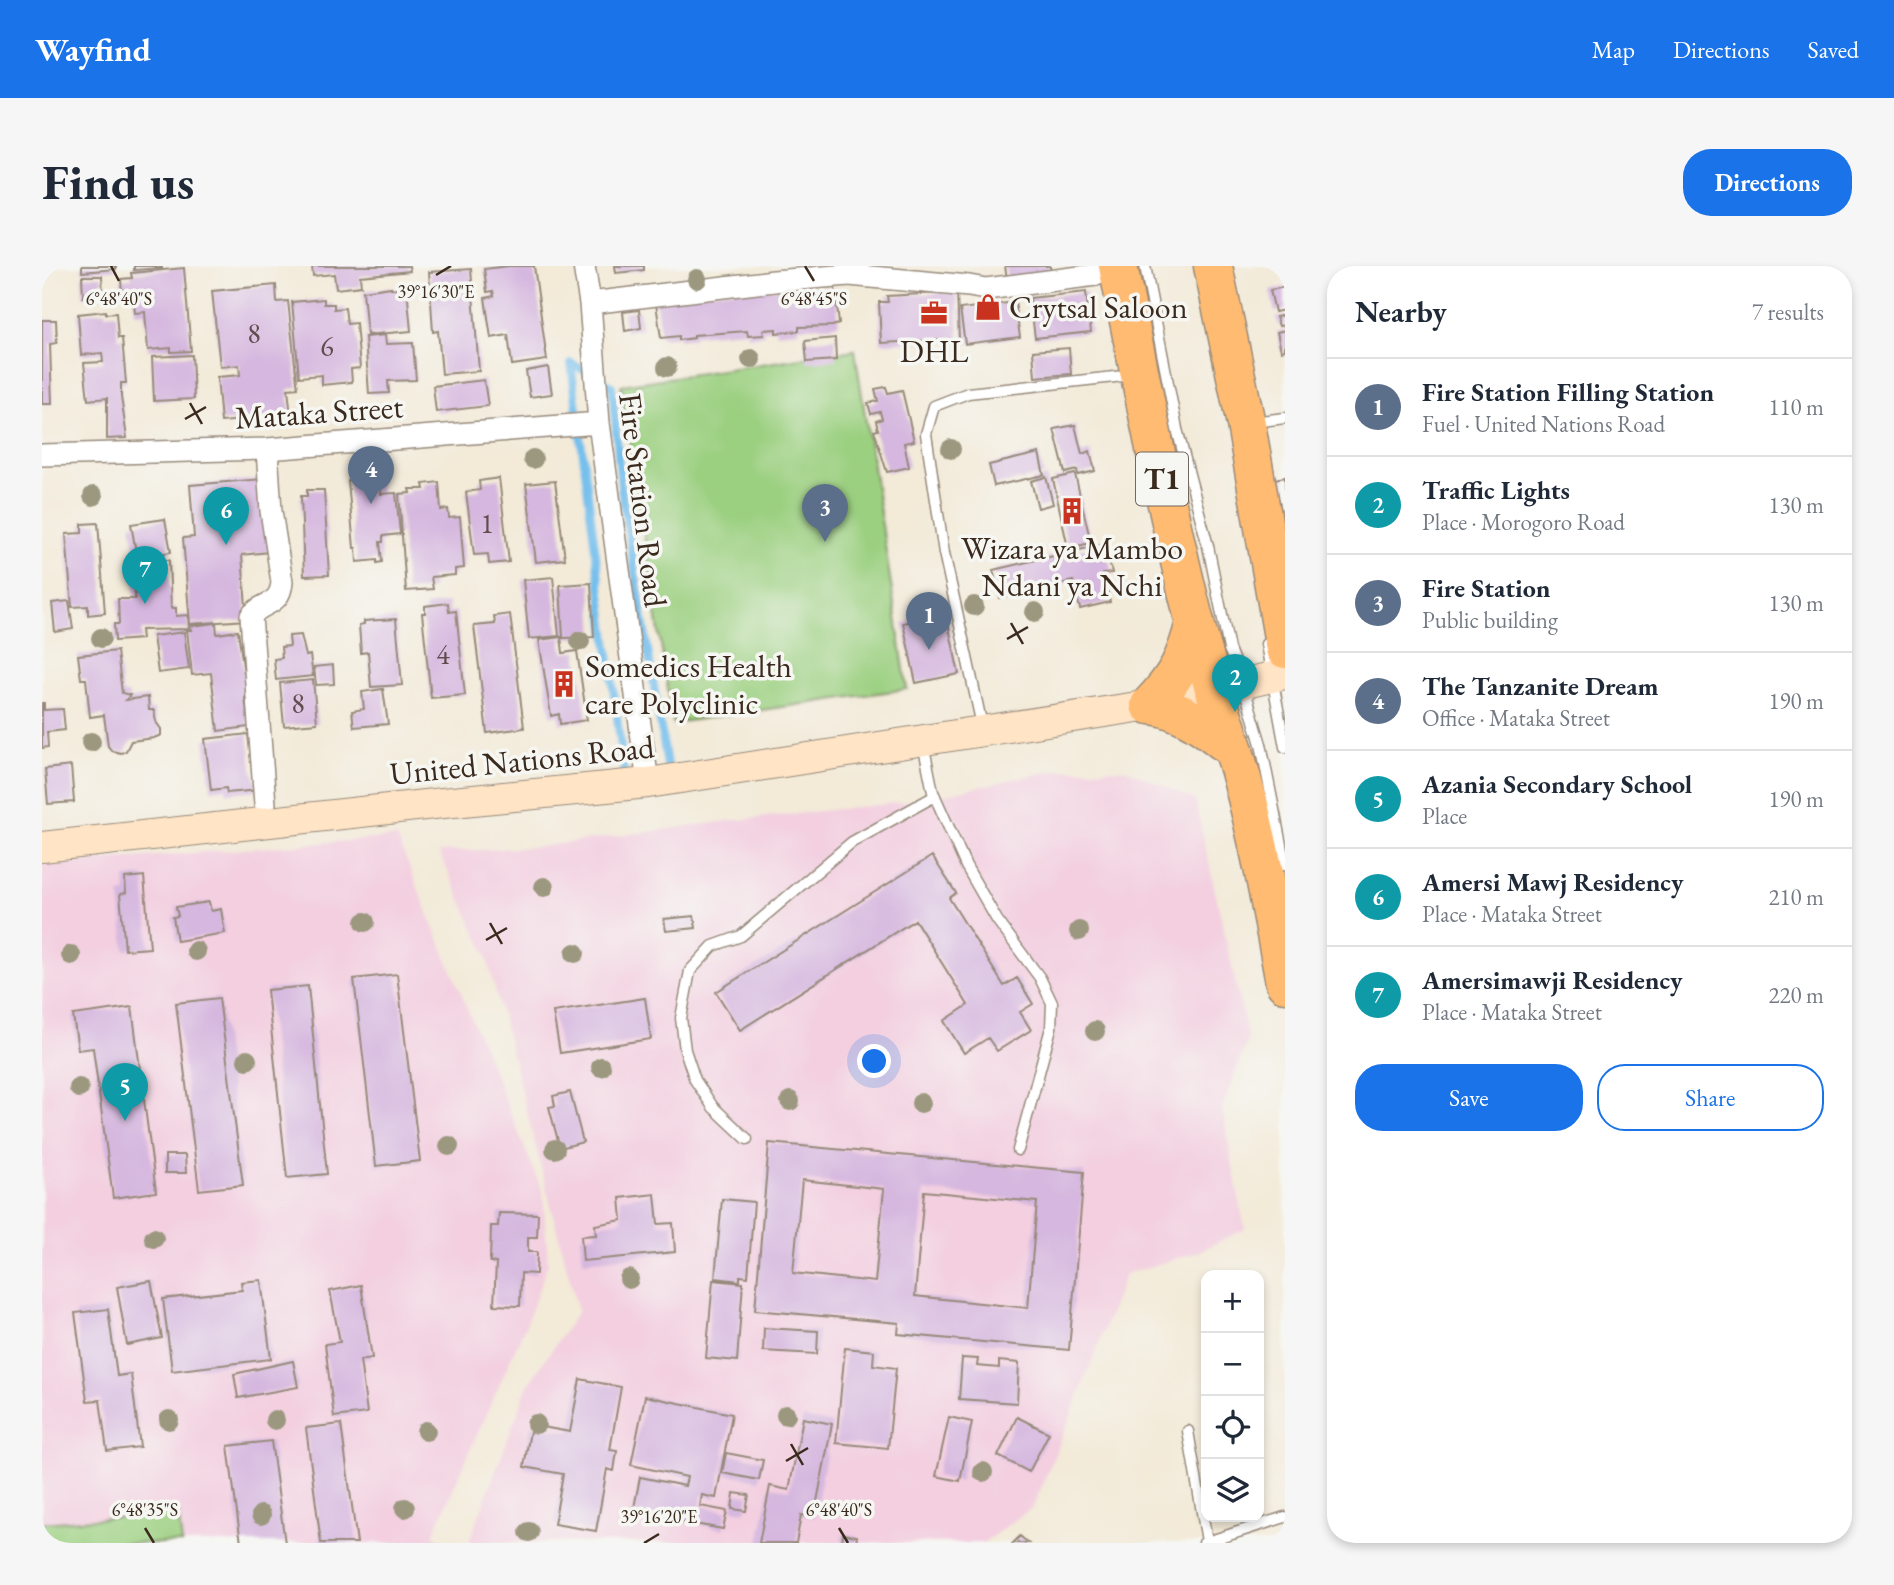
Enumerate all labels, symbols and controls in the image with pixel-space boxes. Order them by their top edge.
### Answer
text: Wayfind [35,28,151,71]
text: Map [1592,34,1635,65]
text: Directions [1673,34,1770,65]
text: Saved [1808,34,1859,65]
button: Directions [1683,149,1852,216]
text: Find us [42,150,194,214]
text: 39°16'30"E [398,280,474,303]
place label: Crytsal Saloon [1009,286,1188,328]
text: 6°48'40"S [86,287,152,310]
text: 6°48'45"S [781,287,847,310]
shop icon: Crytsal Saloon [973,292,1003,322]
text: Nearby [1355,292,1447,331]
text: 7 results [1752,297,1824,327]
office icon: DHL [919,298,949,328]
house number: 8 [247,315,261,351]
house number: 6 [320,328,334,364]
place label: DHL [900,330,969,372]
text: Fire Station Filling Station [1422,375,1714,409]
street label: Mataka Street [234,385,404,439]
street label: Fire Station Road [609,390,677,610]
text: 1 [1372,392,1384,422]
text: 110 m [1768,392,1824,422]
text: Fuel · United Nations Road [1422,409,1665,439]
pin: 4 [348,446,394,504]
road number: T1 [1136,452,1188,506]
text: Traffic Lights [1422,473,1570,507]
pin: 3 [802,484,848,542]
pin: 6 [203,487,249,545]
text: 2 [1372,490,1384,520]
text: 130 m [1768,490,1824,520]
building icon: Wizara ya Mambo Ndani ya Nchi [1057,496,1087,526]
house number: 1 [480,505,494,541]
text: Place · Morogoro Road [1422,507,1625,537]
place label: Wizara ya Mambo Ndani ya Nchi [961,527,1183,606]
pin: 7 [122,546,168,604]
text: Fire Station [1422,571,1551,605]
text: 3 [1372,588,1384,618]
text: 130 m [1768,588,1824,618]
pin: 1 [906,592,952,650]
text: Public building [1422,605,1558,635]
house number: 4 [436,636,450,672]
place label: Somedics Health care Polyclinic [585,645,792,724]
pin: 2 [1212,654,1258,712]
building icon: Somedics Health care Polyclinic [549,669,579,699]
text: The Tanzanite Dream [1422,669,1659,703]
house number: 8 [291,685,305,721]
text: 4 [1372,686,1384,716]
text: 190 m [1768,686,1824,716]
text: Office · Mataka Street [1422,703,1610,733]
street label: United Nations Road [388,725,657,795]
text: Azania Secondary School [1422,767,1692,801]
text: 5 [1372,784,1384,814]
text: 190 m [1768,784,1824,814]
text: Place [1422,801,1467,831]
text: Amersi Mawj Residency [1422,865,1683,899]
text: 6 [1372,882,1384,912]
text: 210 m [1768,882,1824,912]
text: Place · Mataka Street [1422,899,1602,929]
text: Amersimawji Residency [1422,963,1683,997]
text: 7 [1372,980,1384,1010]
text: 220 m [1768,980,1824,1010]
text: Place · Mataka Street [1422,997,1602,1027]
your location [857,1044,891,1078]
pin: 5 [102,1063,148,1121]
button: Save [1355,1064,1583,1131]
button: Share [1597,1064,1824,1131]
map controls [1201,1270,1264,1522]
button: + [1201,1270,1264,1333]
button: − [1201,1333,1264,1396]
button: locate [1201,1396,1264,1459]
button: layers [1201,1459,1264,1522]
text: 6°48'35"S [112,1498,178,1521]
text: 6°48'40"S [806,1498,872,1521]
text: 39°16'20"E [621,1505,697,1528]

